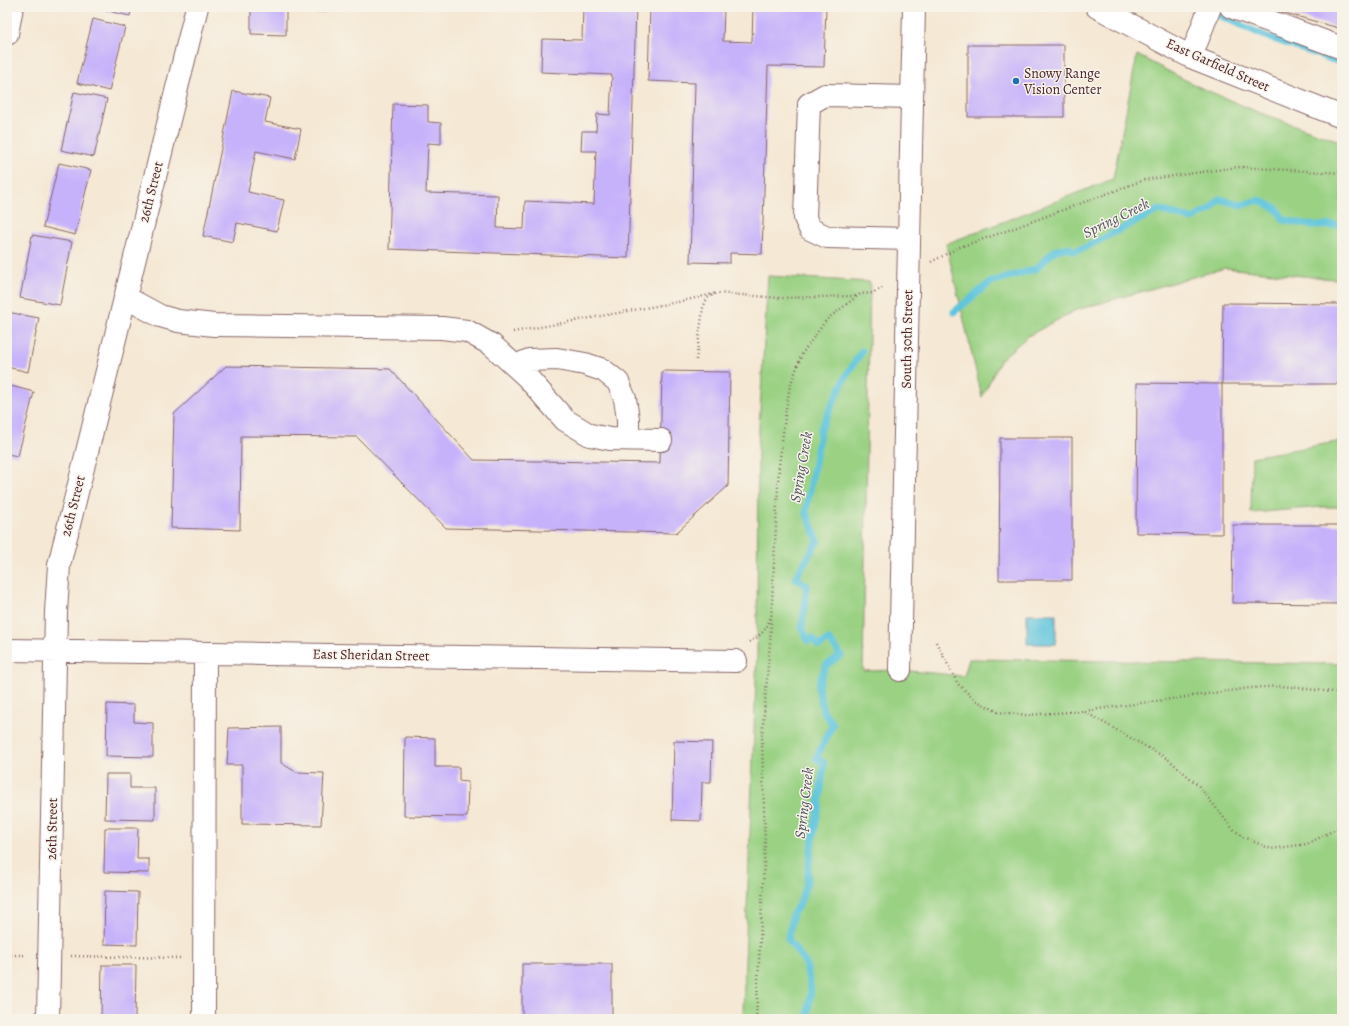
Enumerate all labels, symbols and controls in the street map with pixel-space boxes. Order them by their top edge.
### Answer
street label: East Garfield Street [1163,34,1273,96]
place label: Snowy Range Vision Center [1023,64,1102,99]
marker: Snowy Range Vision Center [1011,76,1021,86]
street label: 26th Street [134,159,168,225]
water label: Spring Creek [1079,193,1153,243]
street label: South 30th Street [897,289,917,389]
water label: Spring Creek [785,430,817,504]
street label: 26th Street [56,473,90,539]
street label: East Sheridan Street [312,644,430,666]
water label: Spring Creek [790,766,818,840]
street label: 26th Street [42,797,62,860]

